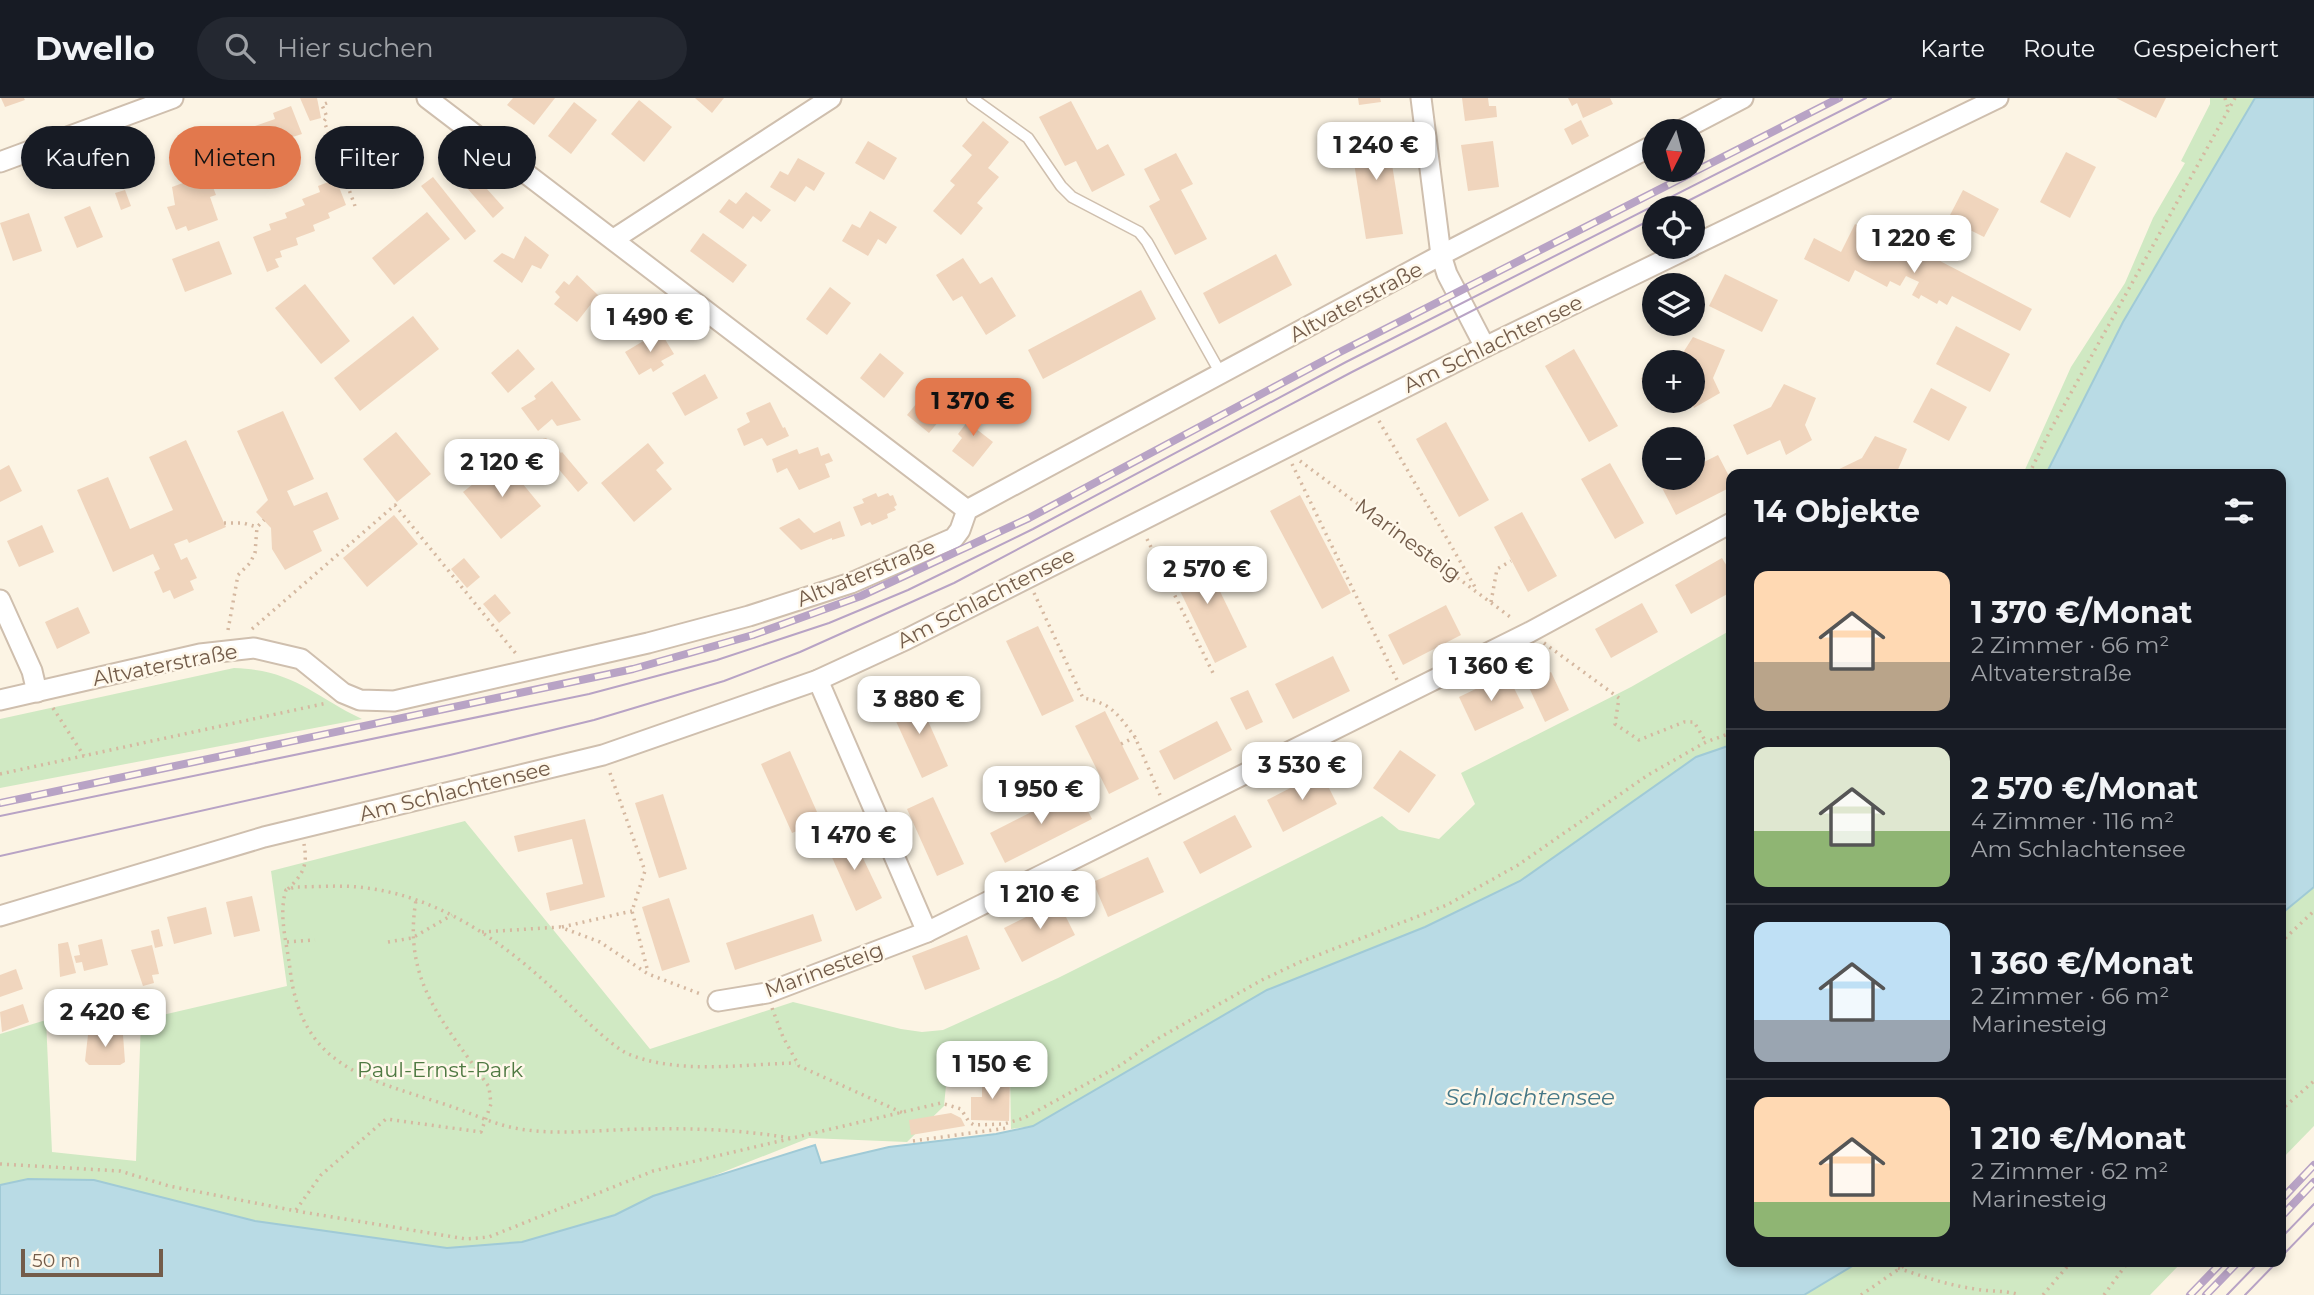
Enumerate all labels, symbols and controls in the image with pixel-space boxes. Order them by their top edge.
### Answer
search box [197,17,687,80]
text: Dwello [35,28,155,68]
icon: search [221,29,259,67]
text: Hier suchen [277,32,434,64]
text: Karte [1920,34,1985,63]
text: Route [2023,34,2095,63]
text: Gespeichert [2133,34,2279,63]
north arrow [1642,119,1704,182]
map controls [1642,119,1705,490]
pin: 1 240 € [1311,122,1441,182]
chip: Kaufen [21,126,155,189]
chip: Mieten [169,126,301,189]
chip: Filter [315,126,424,189]
chip: Neu [438,126,536,189]
text: 1 240 € [1333,131,1419,159]
button: locate [1642,196,1705,259]
pin: 1 220 € [1849,216,1979,275]
text: 1 220 € [1872,224,1956,252]
street label: Altvaterstraße [1285,256,1426,347]
button: layers [1642,273,1705,336]
street label: Am Schlachtensee [1399,289,1586,398]
pin: 1 490 € [585,294,715,354]
text: 1 490 € [607,303,693,331]
button: + [1642,350,1705,413]
pin: 1 370 € [908,378,1038,438]
text: 1 370 € [931,387,1015,415]
button: − [1642,427,1705,490]
pin: 2 120 € [437,440,567,499]
text: 2 120 € [460,448,544,476]
icon: filters [2220,492,2258,530]
street label: Marinesteig [1351,493,1466,586]
text: 14 Objekte [1754,493,1920,530]
street label: Altvaterstraße [793,533,939,612]
street label: Am Schlachtensee [893,542,1079,653]
pin: 2 570 € [1142,546,1272,606]
text: 2 570 € [1163,555,1251,583]
text: 1 370 €/Monat [1971,594,2192,631]
icon: home [1810,599,1894,683]
text: 2 Zimmer · 66 m² [1971,631,2169,659]
street label: Altvaterstraße [90,638,239,691]
pin: 1 360 € [1426,644,1556,703]
text: 1 360 € [1449,652,1533,680]
text: Altvaterstraße [1971,659,2132,687]
pin: 3 880 € [854,676,984,736]
text: 3 880 € [873,685,965,713]
pin: 3 530 € [1237,742,1367,802]
text: 3 530 € [1258,751,1346,779]
street label: Am Schlachtensee [357,755,553,826]
pin: 1 950 € [976,766,1106,826]
text: 2 570 €/Monat [1971,770,2198,807]
text: 1 950 € [999,775,1083,803]
icon: home [1810,775,1894,859]
text: 4 Zimmer · 116 m² [1971,807,2174,835]
pin: 1 470 € [789,812,919,872]
text: 1 470 € [812,821,897,849]
text: Am Schlachtensee [1971,835,2186,863]
pin: 1 210 € [975,872,1105,931]
text: 1 210 € [1001,880,1079,908]
street label: Marinesteig [761,937,887,1003]
text: 1 360 €/Monat [1971,945,2194,982]
icon: home [1810,950,1894,1034]
text: 2 Zimmer · 66 m² [1971,982,2169,1010]
pin: 2 420 € [40,990,170,1049]
text: 2 420 € [60,998,150,1026]
text: Marinesteig [1971,1010,2107,1038]
pin: 1 150 € [927,1042,1057,1101]
text: 1 150 € [952,1050,1032,1078]
park label: Paul-Ernst-Park [357,1057,523,1082]
water label: Schlachtensee [1445,1083,1615,1111]
text: 1 210 €/Monat [1971,1120,2186,1157]
icon: home [1810,1125,1894,1209]
text: 2 Zimmer · 62 m² [1971,1157,2168,1185]
text: Marinesteig [1971,1185,2107,1213]
scale bar [21,1246,163,1278]
text: 50 m [32,1249,80,1272]

